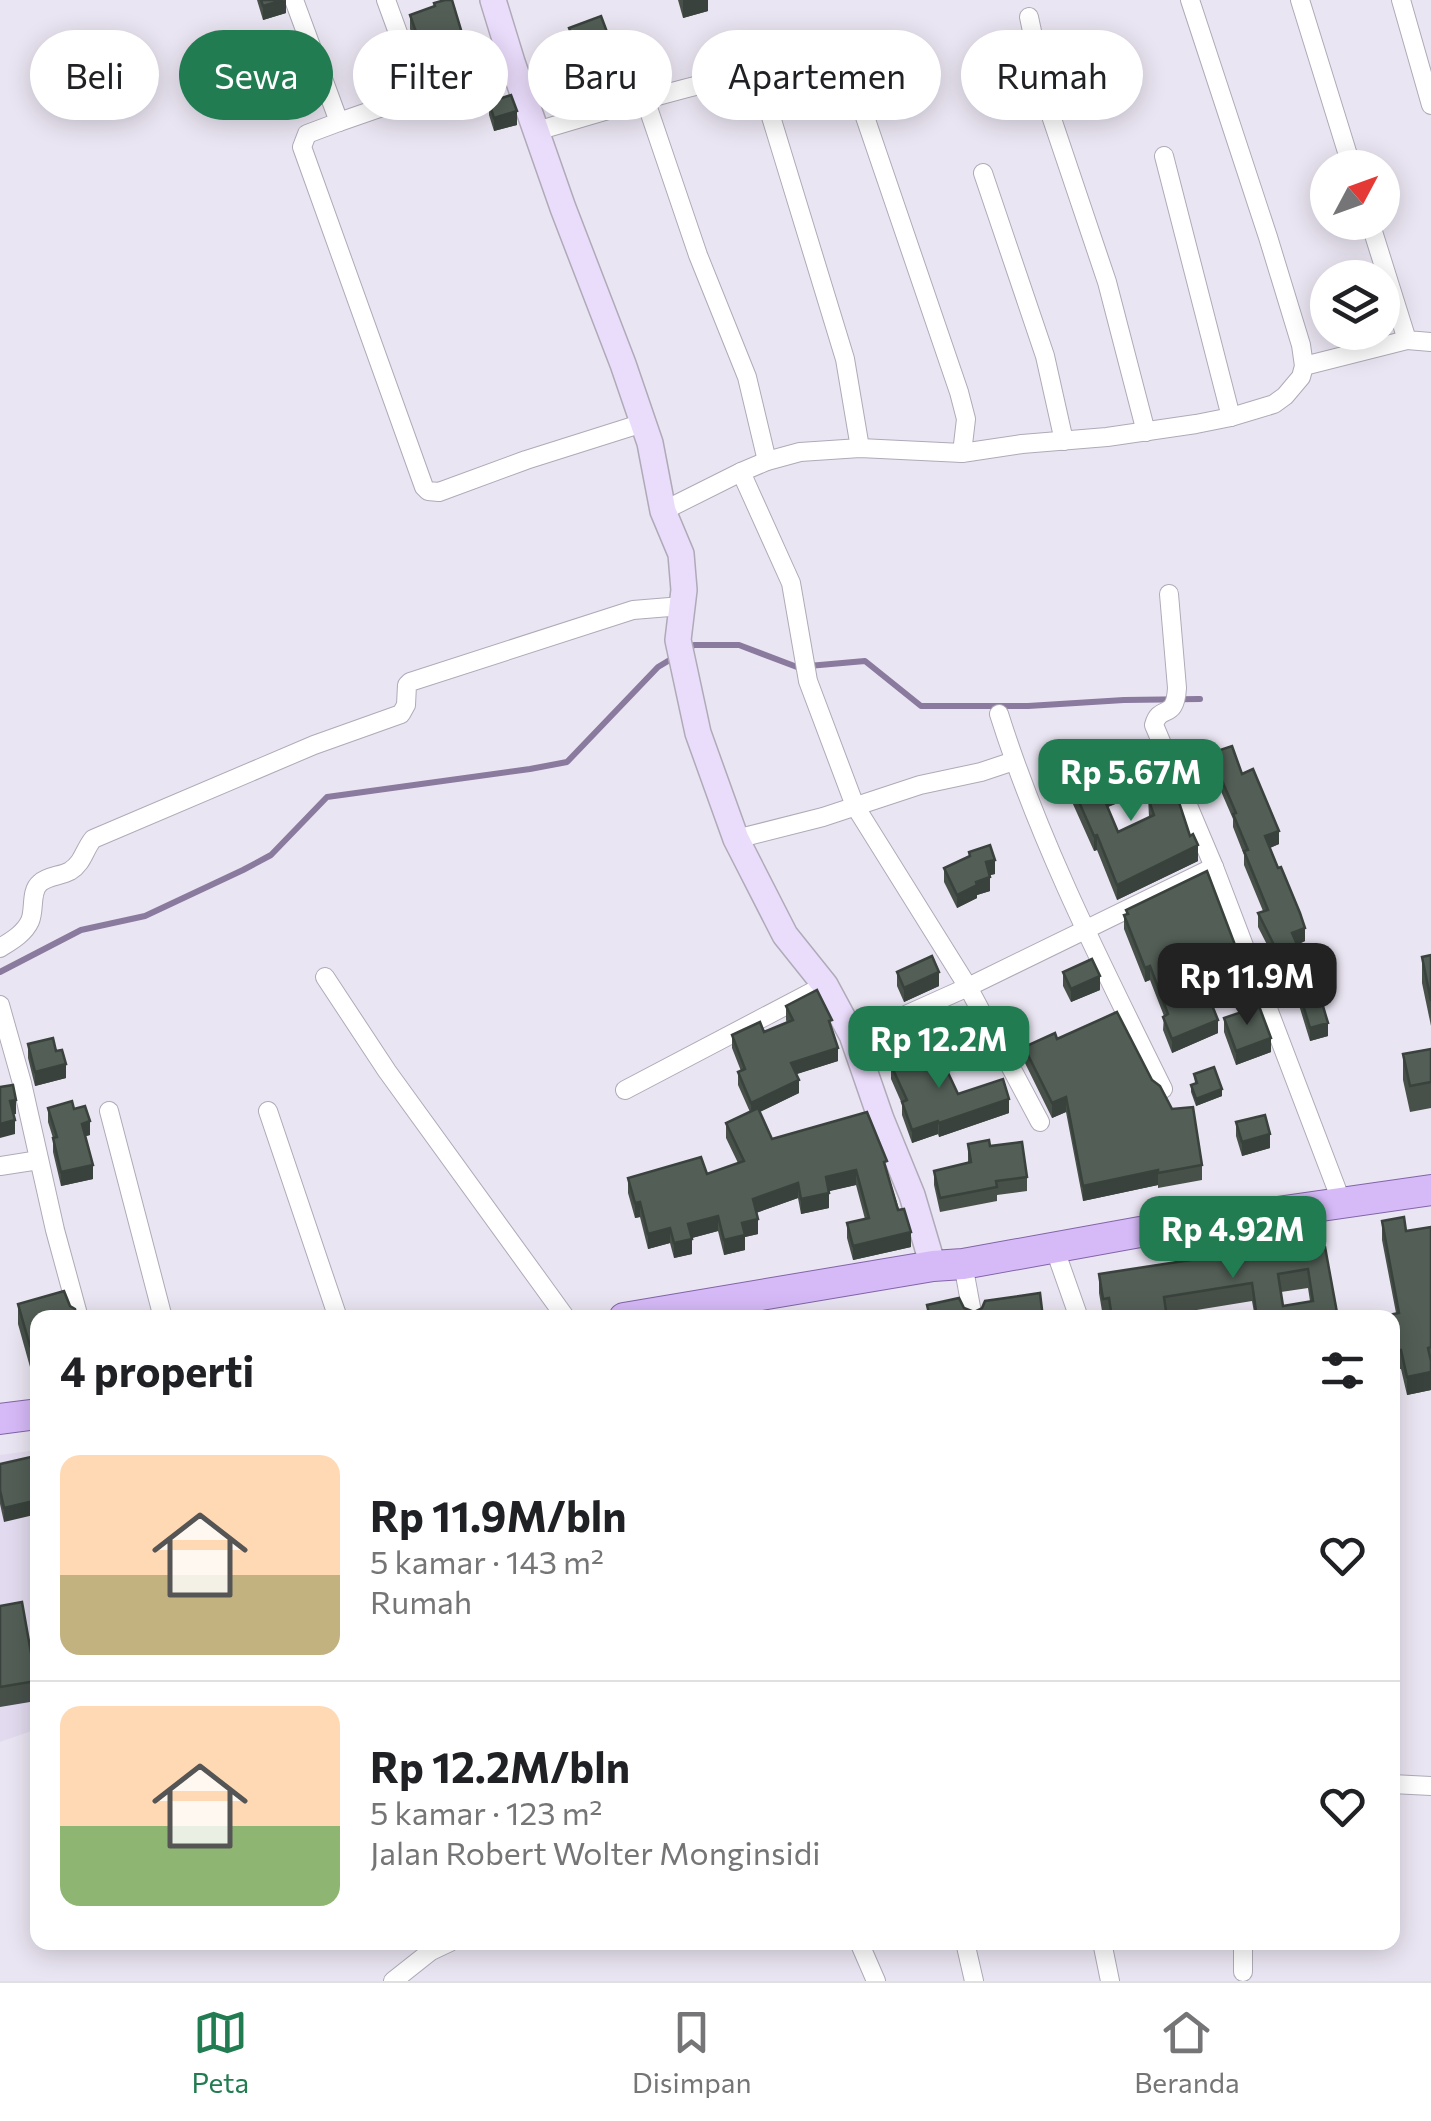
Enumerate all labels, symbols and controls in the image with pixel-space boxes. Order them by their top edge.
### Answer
chip: Beli [30,30,159,120]
chip: Sewa [179,30,333,120]
chip: Filter [353,30,508,120]
chip: Baru [528,30,672,120]
chip: Apartemen [692,30,941,120]
chip: Rumah [961,30,1143,120]
north arrow [1310,150,1400,240]
map controls [1310,150,1400,350]
button: layers [1310,260,1400,350]
pin: Rp 5.67M [1028,739,1234,824]
text: Rp 5.67M [1060,751,1202,791]
pin: Rp 11.9M [1144,943,1350,1028]
text: Rp 11.9M [1180,955,1314,995]
pin: Rp 12.2M [836,1006,1042,1091]
text: Rp 12.2M [870,1018,1008,1058]
pin: Rp 4.92M [1130,1196,1336,1281]
text: Rp 4.92M [1161,1208,1305,1248]
icon: filters [1315,1343,1370,1398]
text: 4 properti [60,1344,254,1396]
text: Rp 11.9M/bln [370,1489,627,1541]
icon: home [140,1495,260,1615]
icon: heart [1315,1528,1370,1583]
text: 5 kamar · 143 m² [370,1541,604,1581]
text: Rumah [370,1581,472,1621]
text: Rp 12.2M/bln [370,1740,630,1792]
icon: home [140,1746,260,1866]
icon: heart [1315,1779,1370,1834]
text: 5 kamar · 123 m² [370,1792,602,1832]
text: Jalan Robert Wolter Monginsidi [370,1832,820,1872]
tab: Peta [191,2005,249,2099]
tab: Disimpan [632,2005,751,2099]
tab: Beranda [1134,2005,1240,2099]

